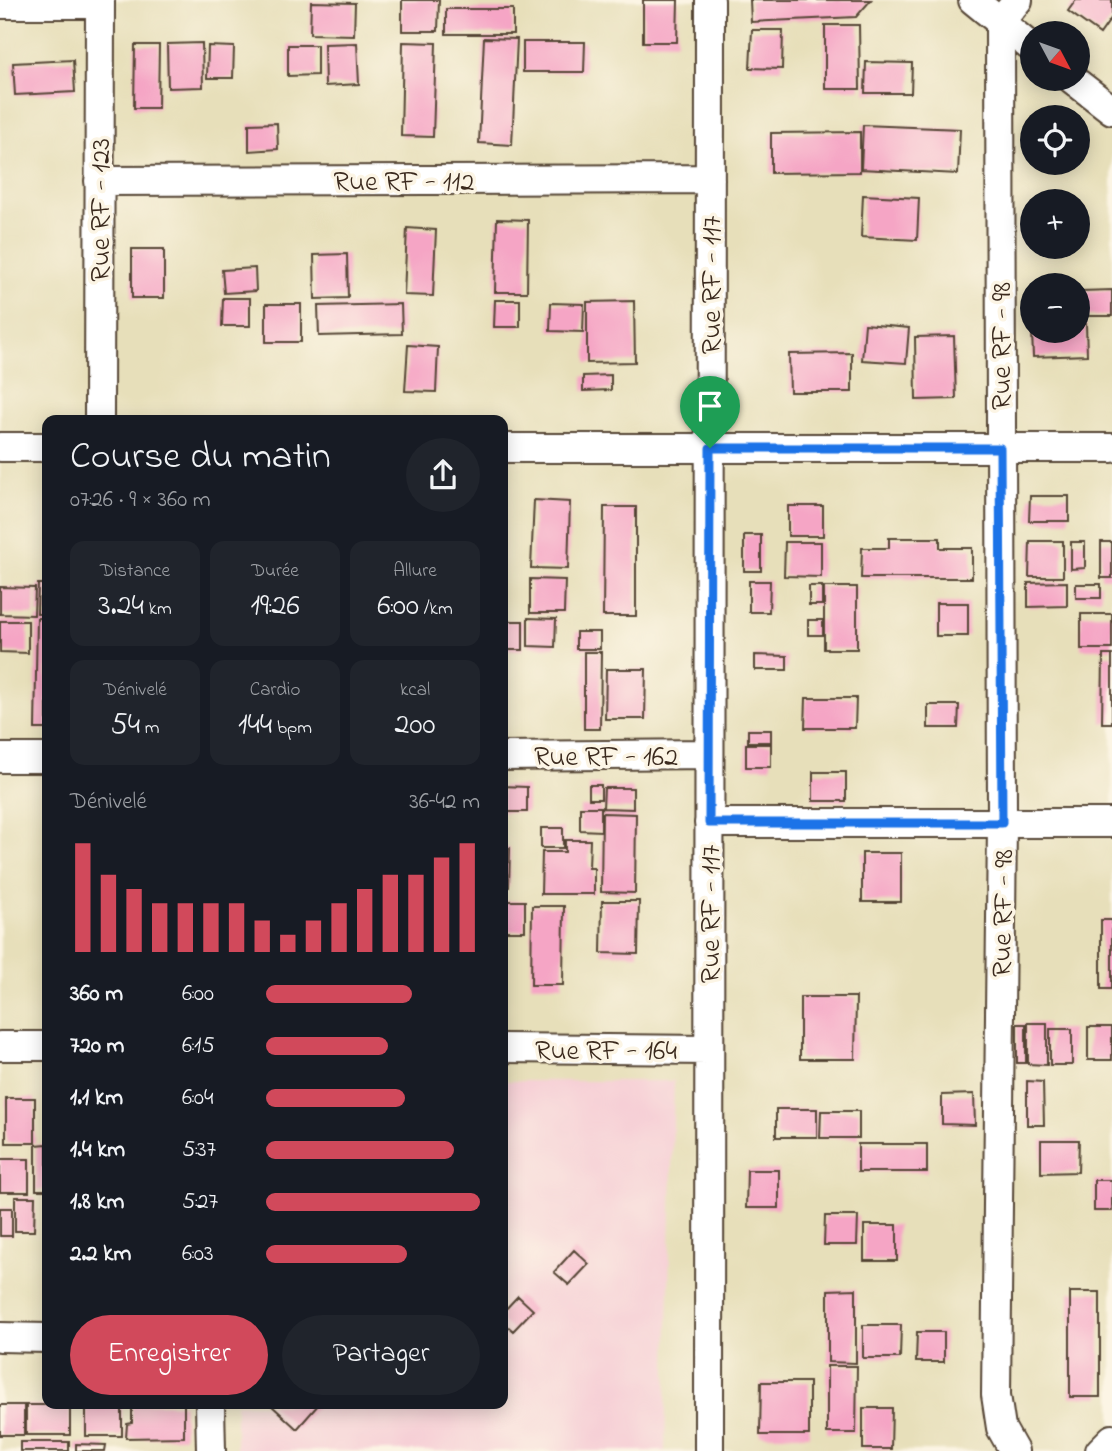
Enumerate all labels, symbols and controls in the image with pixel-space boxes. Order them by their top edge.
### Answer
north arrow [1020,21,1090,91]
map controls [1020,21,1090,343]
button: locate [1020,105,1090,175]
street label: Rue RF - 123 [82,138,123,282]
street label: Rue RF - 112 [334,163,474,204]
button: + [1020,189,1090,259]
street label: Rue RF - 117 [693,215,734,354]
button: − [1020,273,1090,343]
street label: Rue RF - 98 [983,282,1024,410]
pin [680,376,740,448]
icon: arrive [691,387,729,425]
text: Course du matin [70,430,331,486]
button: share [406,438,480,512]
text: 07:26 · 9 × 360 m [70,484,211,517]
text: Distance [100,558,170,585]
text: Durée [251,558,299,585]
text: Allure [393,558,437,585]
text: 3.24 [98,585,144,629]
text: 19:26 [250,585,300,629]
text: 6:00 [377,585,419,629]
text: km [144,596,172,623]
text: /km [419,596,453,623]
text: Dénivelé [103,677,167,704]
text: Cardio [250,677,300,704]
text: kcal [400,677,430,704]
text: 54 [110,704,140,748]
text: 144 [238,704,272,748]
text: 200 [395,704,435,748]
text: m [140,715,160,742]
text: bpm [272,715,312,742]
street label: Rue RF - 162 [534,738,678,779]
text: Dénivelé [70,786,147,819]
text: 36–42 m [409,786,480,819]
street label: Rue RF - 117 [692,844,733,983]
street label: Rue RF - 98 [983,849,1026,977]
text: 360 m [70,978,123,1011]
text: 6:00 [182,978,214,1011]
text: 720 m [70,1030,124,1063]
text: 6:15 [182,1030,215,1063]
street label: Rue RF - 164 [535,1032,677,1073]
text: 1.1 km [70,1082,123,1115]
text: 6:04 [182,1082,214,1115]
text: 1.4 km [70,1134,125,1167]
text: 5:37 [182,1134,216,1167]
text: 1.8 km [70,1186,124,1219]
text: 5:27 [182,1186,218,1219]
text: 2.2 km [70,1238,131,1271]
text: 6:03 [182,1238,214,1271]
button: Enregistrer [70,1315,268,1395]
button: Partager [282,1315,480,1395]

